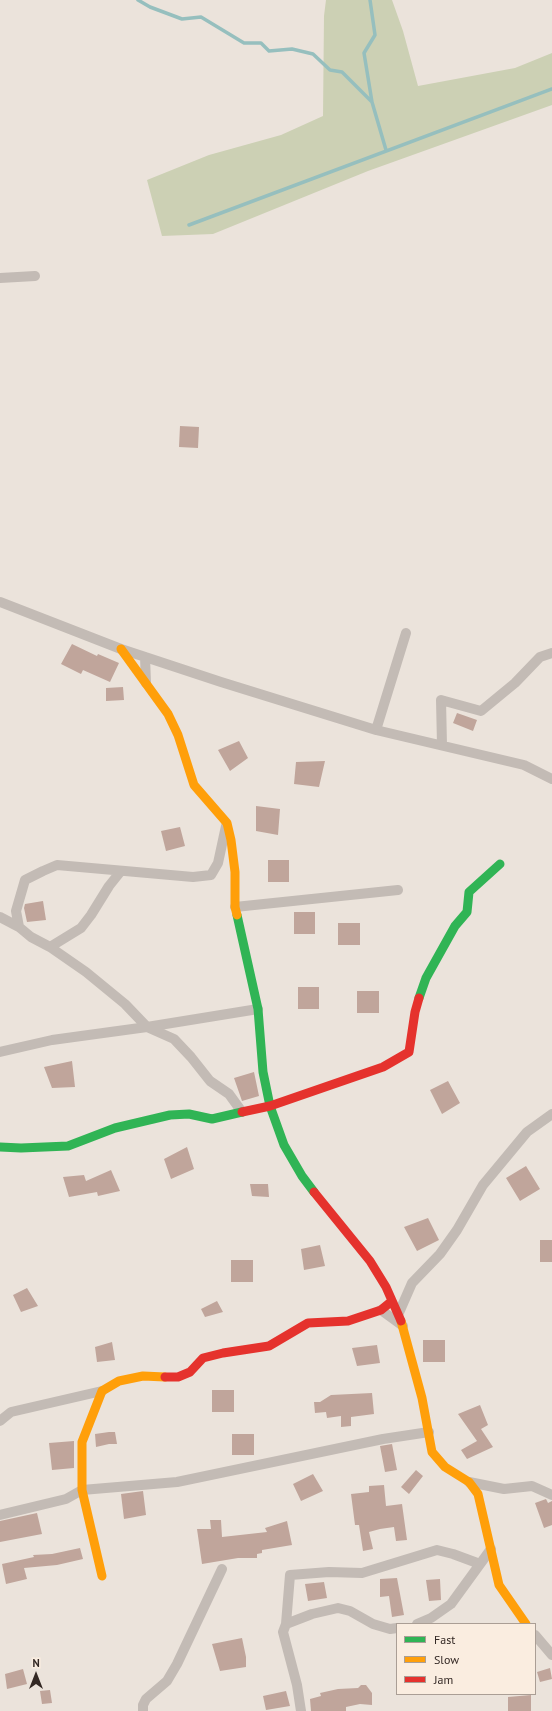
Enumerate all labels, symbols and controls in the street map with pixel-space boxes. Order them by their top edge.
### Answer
legend [396,1623,536,1695]
text: Fast [434,1632,455,1647]
text: Slow [434,1652,459,1667]
north arrow [16,1655,56,1695]
text: N [32,1656,40,1670]
text: Jam [434,1672,453,1687]

